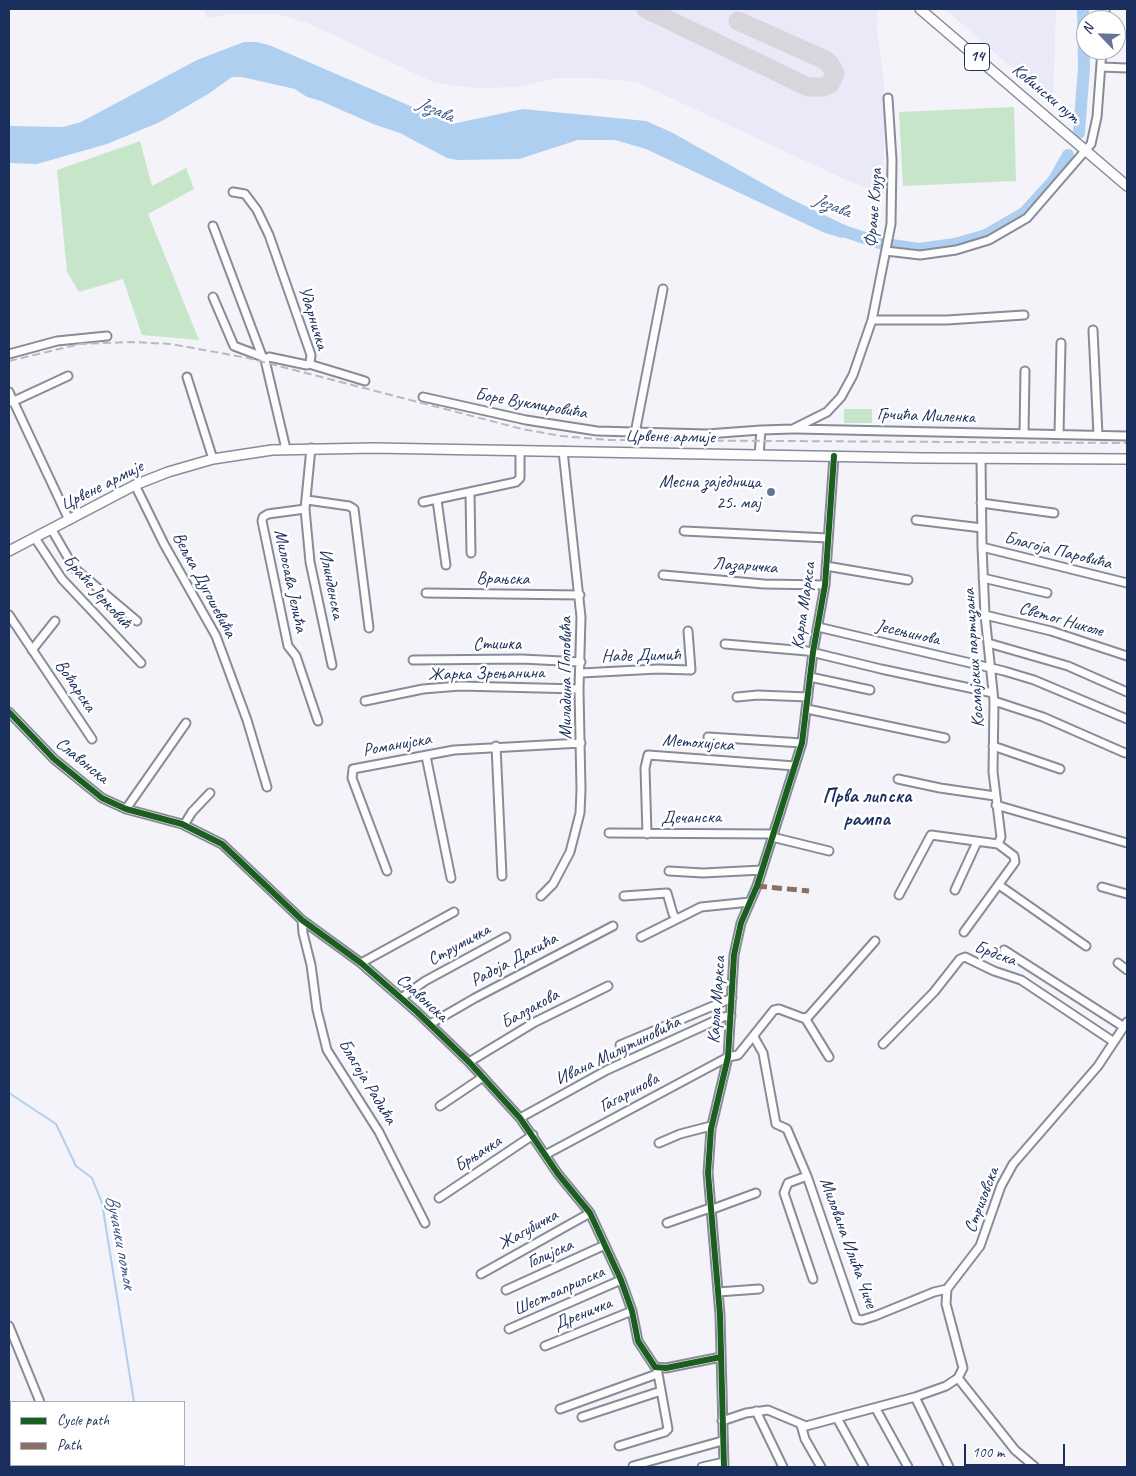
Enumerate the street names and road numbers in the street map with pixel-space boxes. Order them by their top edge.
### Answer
road number: 14 [964,44,990,70]
street label: Ковински пут [1007,59,1085,129]
street label: Фрање Клуза [860,168,888,248]
street label: Ударничка [293,284,333,352]
street label: Боре Вукмировића [473,384,589,424]
street label: Грчића Миленка [877,403,975,429]
street label: Црвене армије [625,425,715,449]
street label: Црвене армије [57,456,147,516]
street label: Милосава Јелића [269,527,311,635]
street label: Благоја Паровића [1002,527,1114,575]
street label: Вељка Дугошевића [167,528,241,642]
street label: Илинденска [314,547,348,621]
street label: Браће Јерковић [58,550,136,634]
street label: Лазаричка [712,553,778,579]
street label: Карла Маркса [787,561,821,651]
street label: Врањска [476,568,530,590]
street label: Космајских партизана [958,588,990,728]
street label: Светог Николе [1016,598,1106,642]
street label: Јесењинова [874,615,942,651]
street label: Миладина Поповића [555,617,577,739]
street label: Стишка [473,633,521,655]
street label: Наде Димић [601,645,681,667]
street label: Воћарска [50,656,100,716]
street label: Жарка Зрењанина [428,662,544,686]
street label: Романијска [361,728,433,762]
street label: Метохијска [662,730,734,756]
street label: Славонска [51,733,113,789]
street label: Дечанска [661,807,721,829]
street label: Струмичка [424,919,494,971]
street label: Радоја Дакића [467,928,561,992]
street label: Брдска [971,937,1019,971]
street label: Карла Маркса [703,955,731,1045]
street label: Славонска [392,969,452,1027]
street label: Балзакова [497,984,563,1034]
street label: Ивана Милутиновића [552,1011,684,1091]
street label: Благоја Радића [333,1035,401,1129]
street label: Гагаринова [596,1068,662,1118]
street label: Брњачка [450,1131,506,1177]
street label: Стризовска [960,1164,1004,1236]
street label: Милована Илића Чиче [814,1175,882,1311]
street label: Жагубичка [494,1205,562,1255]
street label: Голијска [524,1234,576,1274]
street label: Шестоаприлска [510,1261,608,1321]
street label: Дреничка [551,1293,615,1335]

